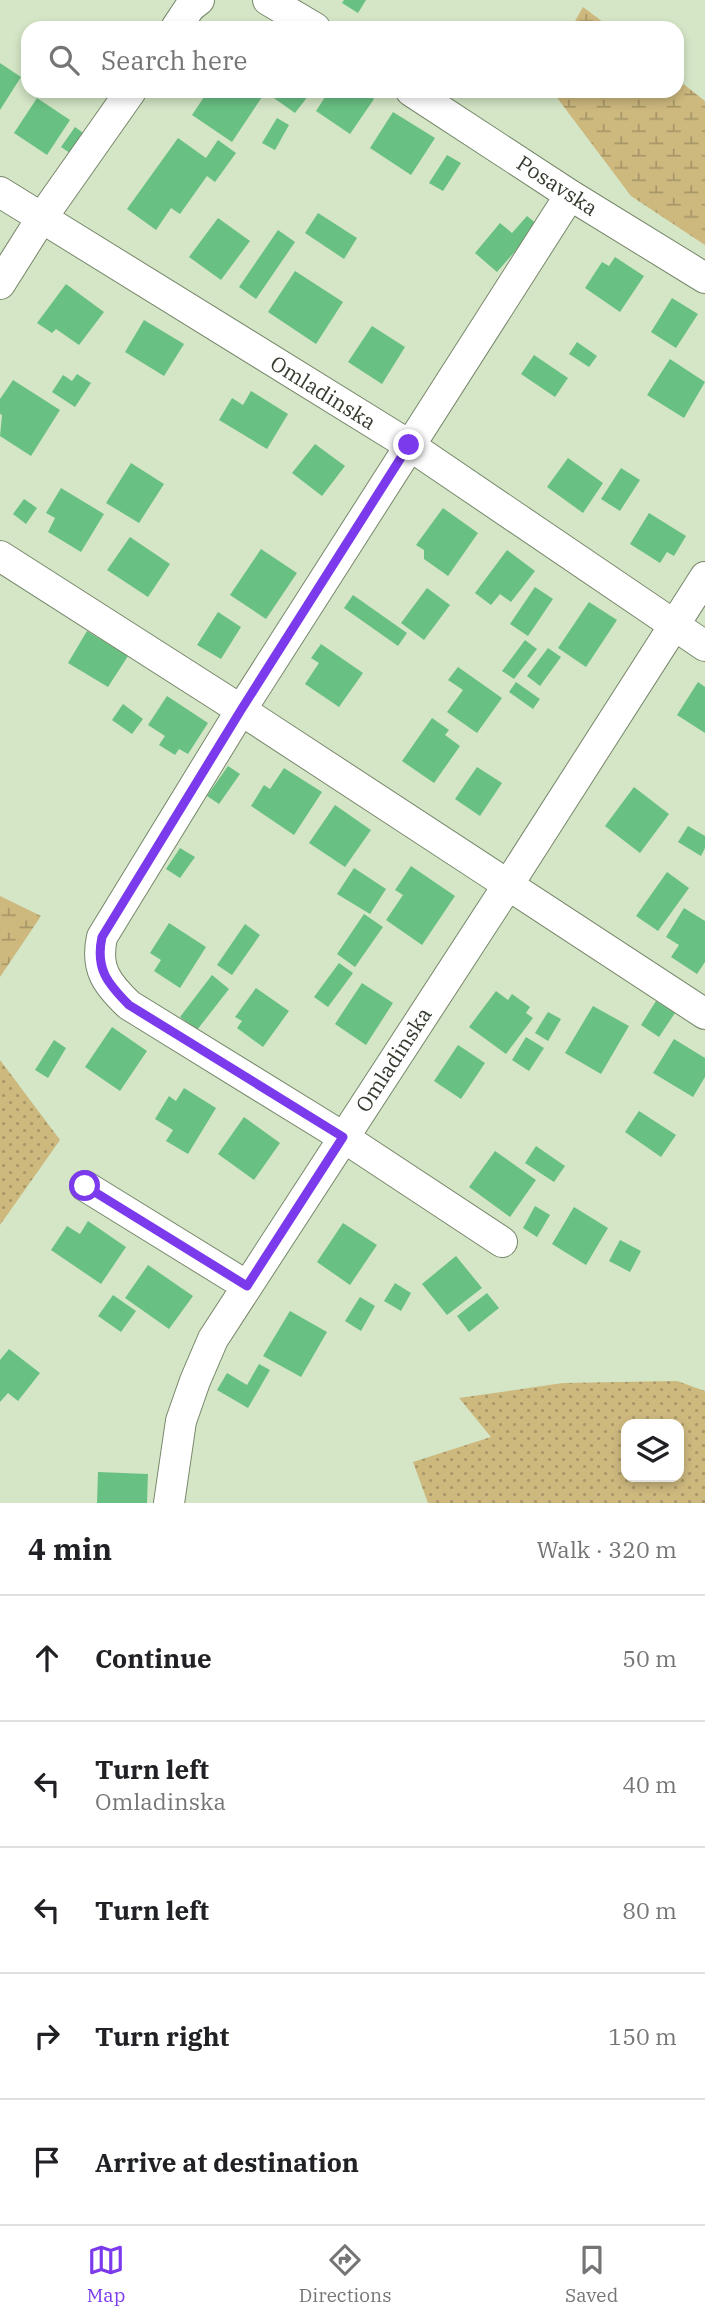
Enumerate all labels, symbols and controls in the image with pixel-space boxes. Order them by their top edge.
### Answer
search box [21,21,684,98]
icon: search [45,41,83,79]
text: Search here [101,43,247,77]
street label: Posavska [512,149,603,222]
street label: Omladinska [265,349,382,436]
route end [393,429,424,460]
street label: Omladinska [349,1002,437,1117]
route start [69,1170,100,1201]
map controls [621,1419,684,1482]
button: layers [621,1419,684,1482]
text: 4 min [28,1529,112,1568]
text: Walk · 320 m [536,1534,677,1564]
icon: ahead [28,1639,66,1677]
text: Continue [95,1641,212,1675]
text: 50 m [622,1643,677,1673]
text: Turn left [95,1752,209,1786]
icon: left [28,1765,66,1803]
text: 40 m [622,1769,677,1799]
text: Omladinska [95,1786,226,1816]
icon: left [28,1891,66,1929]
text: Turn left [95,1893,209,1927]
text: 80 m [622,1895,677,1925]
icon: right [28,2017,66,2055]
text: Turn right [95,2019,229,2053]
text: 150 m [608,2021,677,2051]
icon: arrive [28,2143,66,2181]
text: Arrive at destination [95,2145,359,2179]
tab: Map [87,2241,125,2307]
tab: Directions [299,2241,392,2307]
tab: Saved [565,2241,618,2307]

